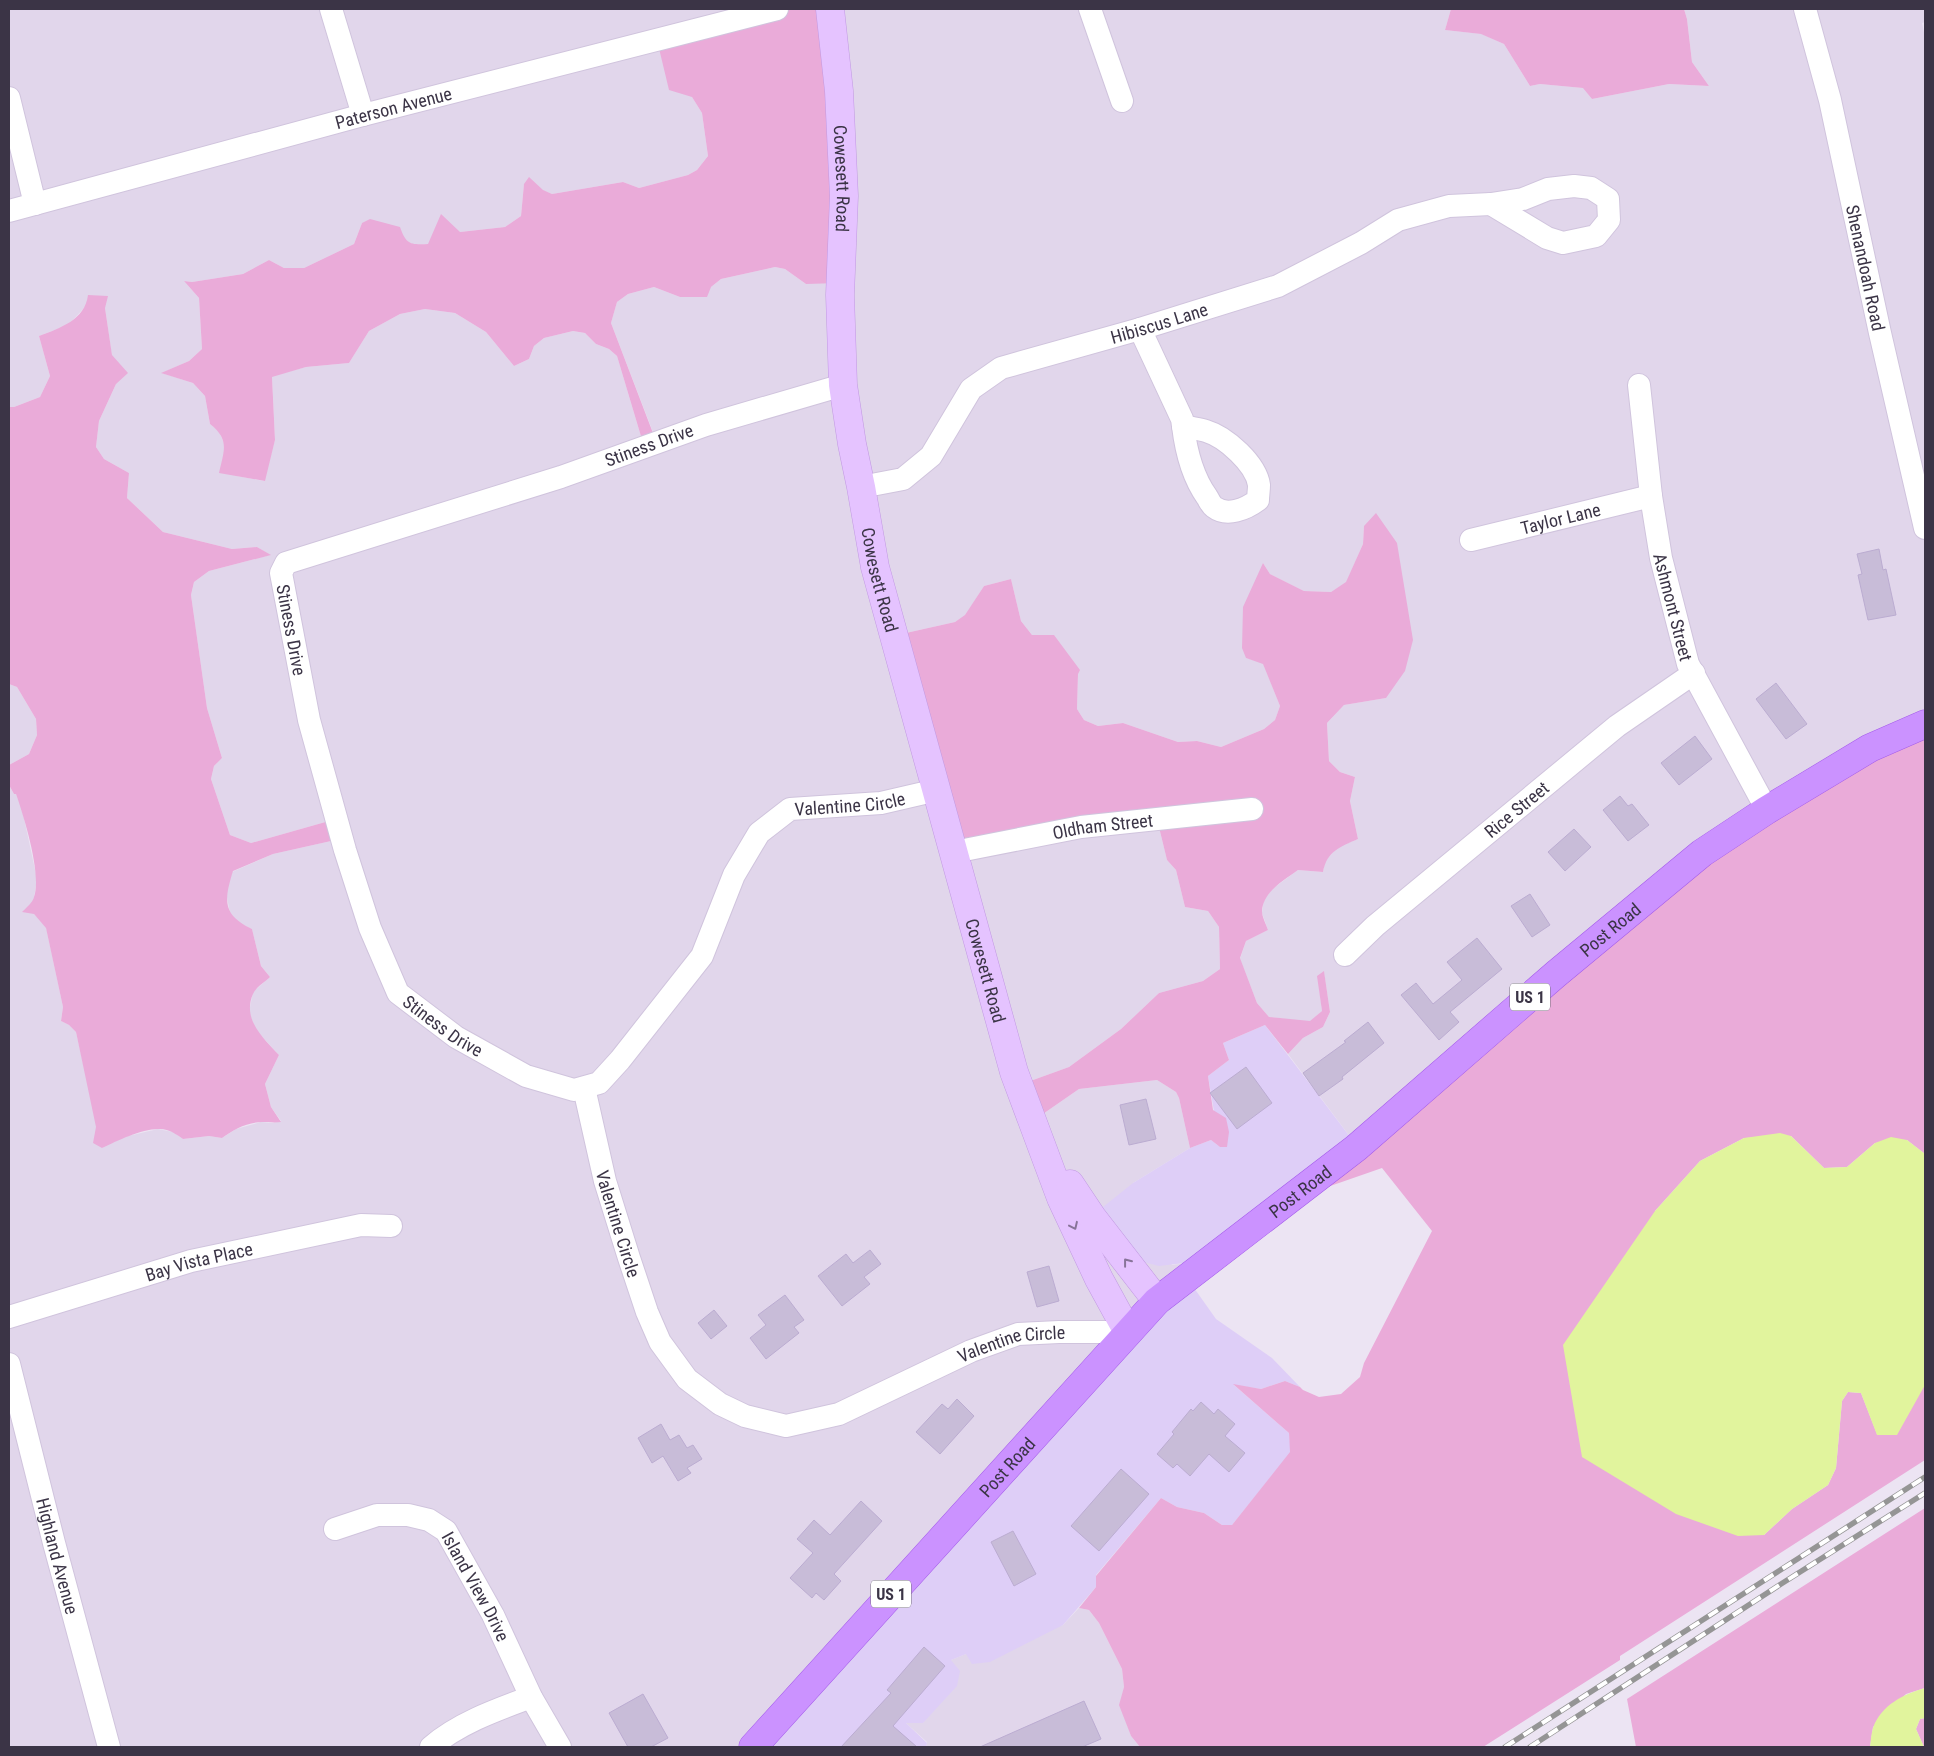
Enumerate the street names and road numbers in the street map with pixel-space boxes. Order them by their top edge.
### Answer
street label: Paterson Avenue [333,82,454,133]
street label: Cowesett Road [830,124,855,232]
street label: Shenandoah Road [1842,203,1890,333]
street label: Hibiscus Lane [1108,298,1210,347]
street label: Stiness Drive [602,419,696,471]
street label: Taylor Lane [1518,498,1602,538]
street label: Cowesett Road [858,526,903,634]
street label: Ashmont Street [1650,551,1697,663]
street label: Stiness Drive [273,583,311,677]
street label: Rice Street [1480,777,1553,842]
street label: Valentine Circle [794,787,907,819]
street label: Oldham Street [1051,809,1154,843]
street label: Post Road [1575,898,1645,961]
street label: Cowesett Road [962,916,1010,1025]
road number: US 1 [1510,984,1550,1010]
street label: Stiness Drive [399,990,487,1060]
street label: Post Road [1265,1161,1335,1222]
street label: Valentine Circle [592,1168,645,1280]
street label: Bay Vista Place [143,1238,254,1285]
street label: Valentine Circle [954,1322,1065,1366]
street label: Post Road [975,1433,1039,1501]
street label: Highland Avenue [33,1496,83,1616]
street label: Island View Drive [438,1528,514,1644]
road number: US 1 [871,1580,911,1608]

